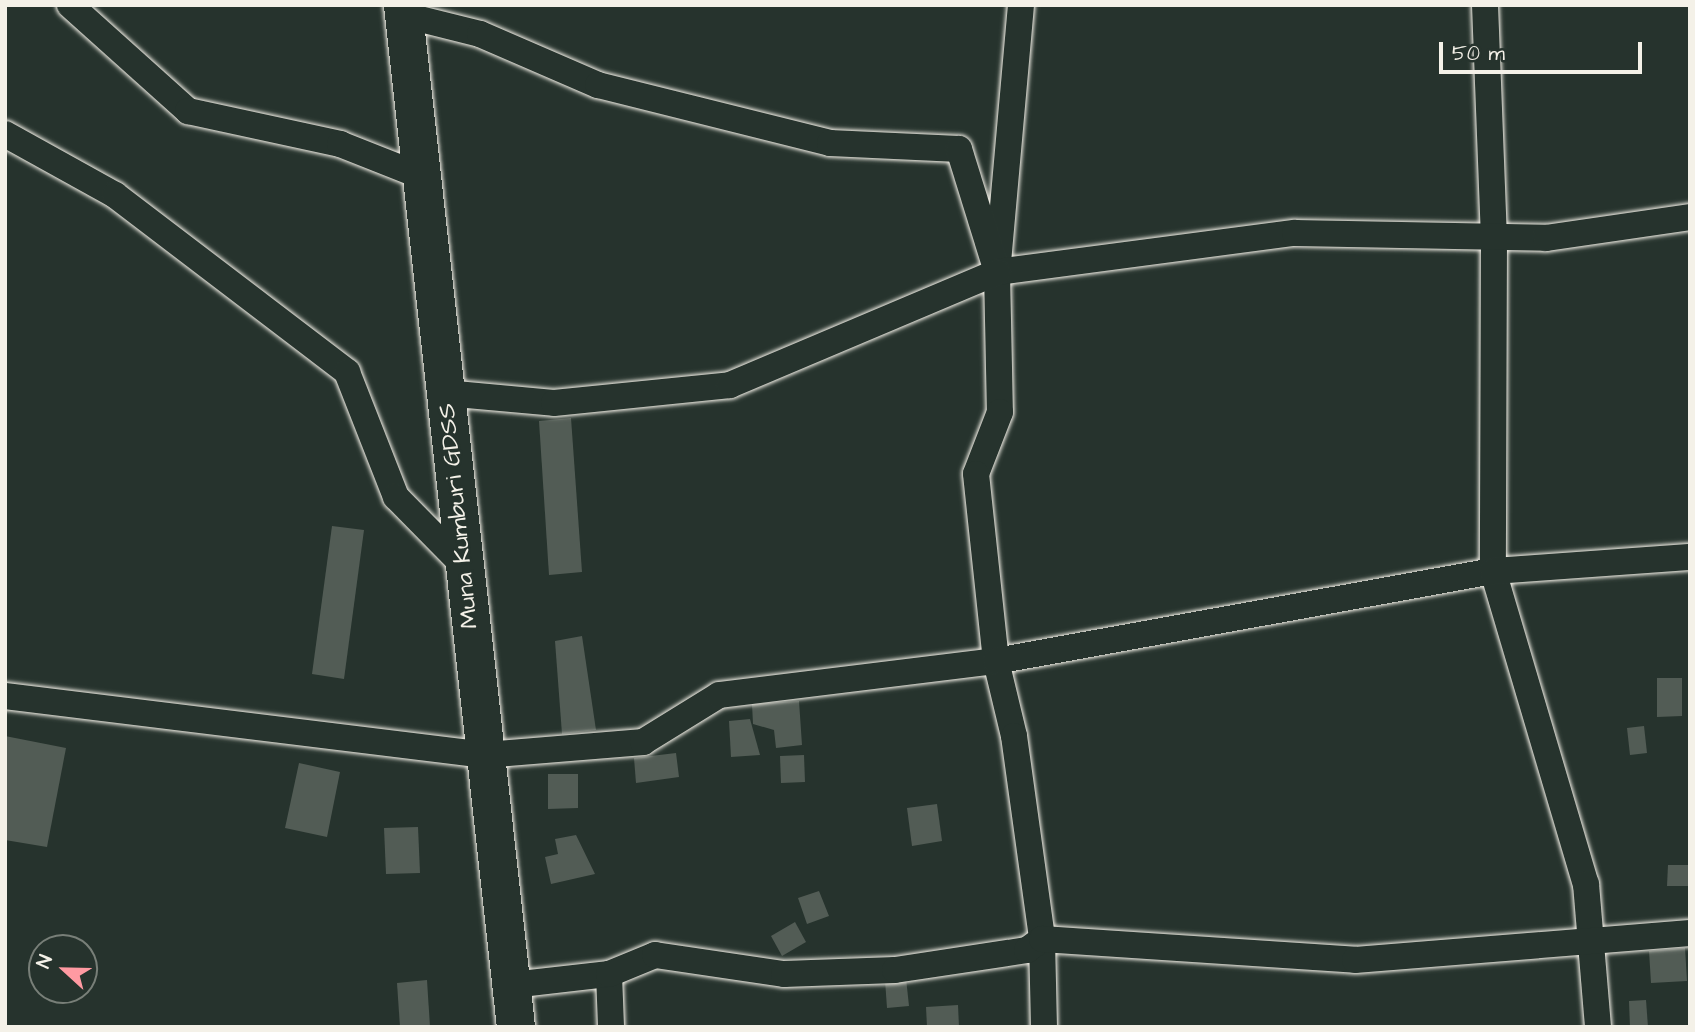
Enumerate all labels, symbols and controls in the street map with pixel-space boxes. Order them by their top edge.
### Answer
scale bar [1443,28,1646,72]
text: 50 m [1452,39,1505,68]
street label: Muna Kumburi GDSS [433,402,485,630]
north arrow [28,934,98,1004]
text: N [30,951,60,972]

